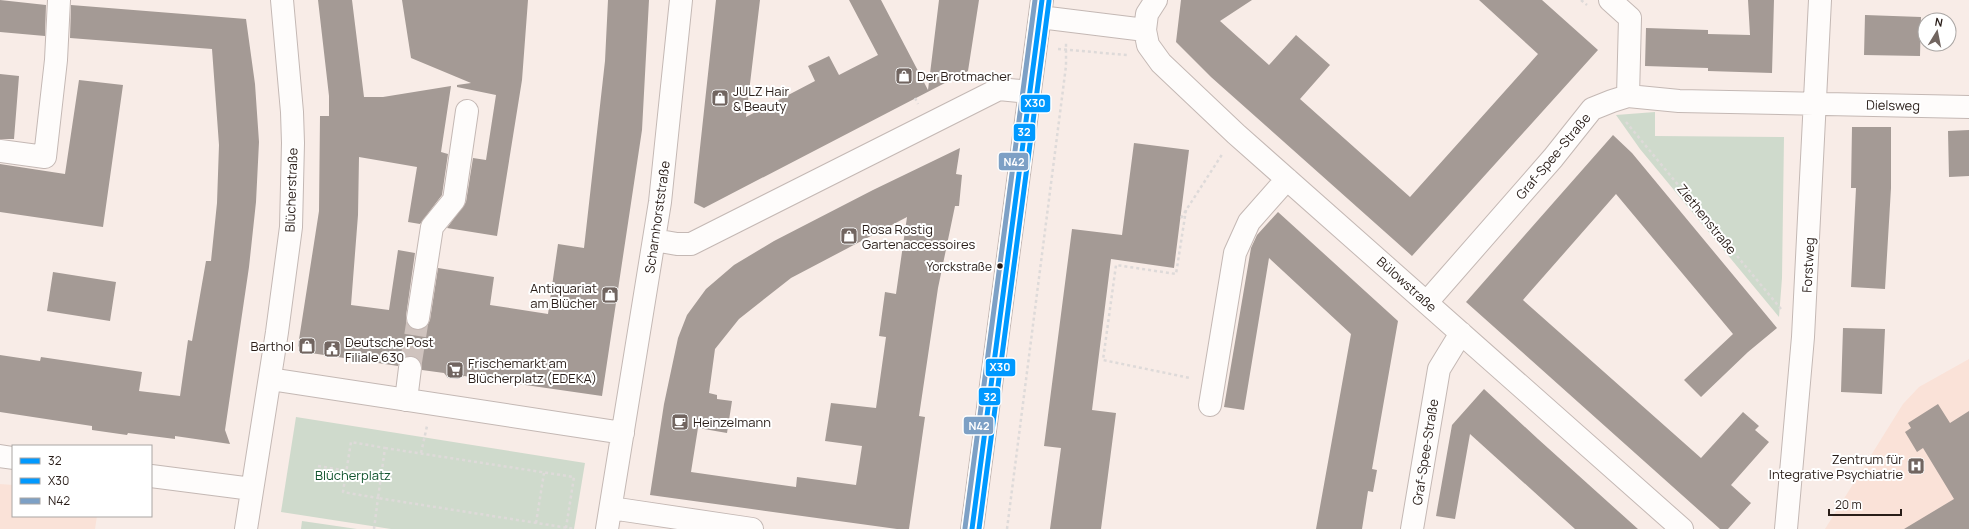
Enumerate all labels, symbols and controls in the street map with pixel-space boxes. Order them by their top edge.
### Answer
north arrow [1917,12,1957,52]
text: N [1934,14,1944,30]
shop icon: Der Brotmacher [894,66,914,86]
place label: Der Brotmacher [917,67,1012,85]
place label: JULZ Hair & Beauty [733,82,790,115]
shop icon: JULZ Hair & Beauty [710,88,730,108]
line badge: X30 [1020,94,1051,113]
text: X30 [1025,95,1045,110]
street label: Dielsweg [1866,96,1920,114]
street label: Graf-Spee-Straße [1512,109,1595,203]
line badge: 32 [1013,123,1036,142]
text: 32 [1018,124,1030,139]
street label: Blücherstraße [281,147,301,233]
line badge: N42 [998,152,1029,171]
text: N42 [1003,154,1025,169]
street label: Scharnhorststraße [640,159,674,274]
street label: Ziethenstraße [1673,180,1741,258]
place label: Rosa Rostig Gartenaccessoires [862,220,975,253]
shop icon: Rosa Rostig Gartenaccessoires [839,226,859,246]
street label: Forstweg [1798,237,1818,293]
street label: Bülowstraße [1373,252,1441,316]
place label: Yorckstraße [926,258,992,275]
marker: Yorckstraße [995,261,1005,271]
place label: Antiquariat am Blücher [530,279,597,312]
shop icon: Antiquariat am Blücher [600,285,620,305]
place label: Deutsche Post Filiale 630 [345,333,434,366]
shop icon: Barthol [297,336,317,356]
place label: Barthol [250,337,294,355]
public building icon: Deutsche Post Filiale 630 [322,339,342,359]
place label: Frischemarkt am Blücherplatz (EDEKA) [468,354,597,387]
line badge: X30 [985,358,1016,377]
text: X30 [990,359,1010,374]
supermarket icon: Frischemarkt am Blücherplatz (EDEKA) [445,360,465,380]
line badge: 32 [978,387,1001,406]
text: 32 [984,389,996,404]
street label: Graf-Spee-Straße [1408,397,1442,506]
cafe icon: Heinzelmann [670,412,690,432]
place label: Heinzelmann [693,413,771,431]
line badge: N42 [963,416,994,435]
text: N42 [968,418,990,433]
legend [12,445,152,517]
place label: Zentrum für Integrative Psychiatrie [1769,450,1903,483]
text: 32 [48,452,62,469]
hospital icon: Zentrum für Integrative Psychiatrie [1906,456,1926,476]
park label: Blücherplatz [315,466,391,484]
text: X30 [48,472,69,489]
scale bar [1829,491,1901,517]
text: N42 [48,492,70,509]
text: 20 m [1835,496,1862,513]

